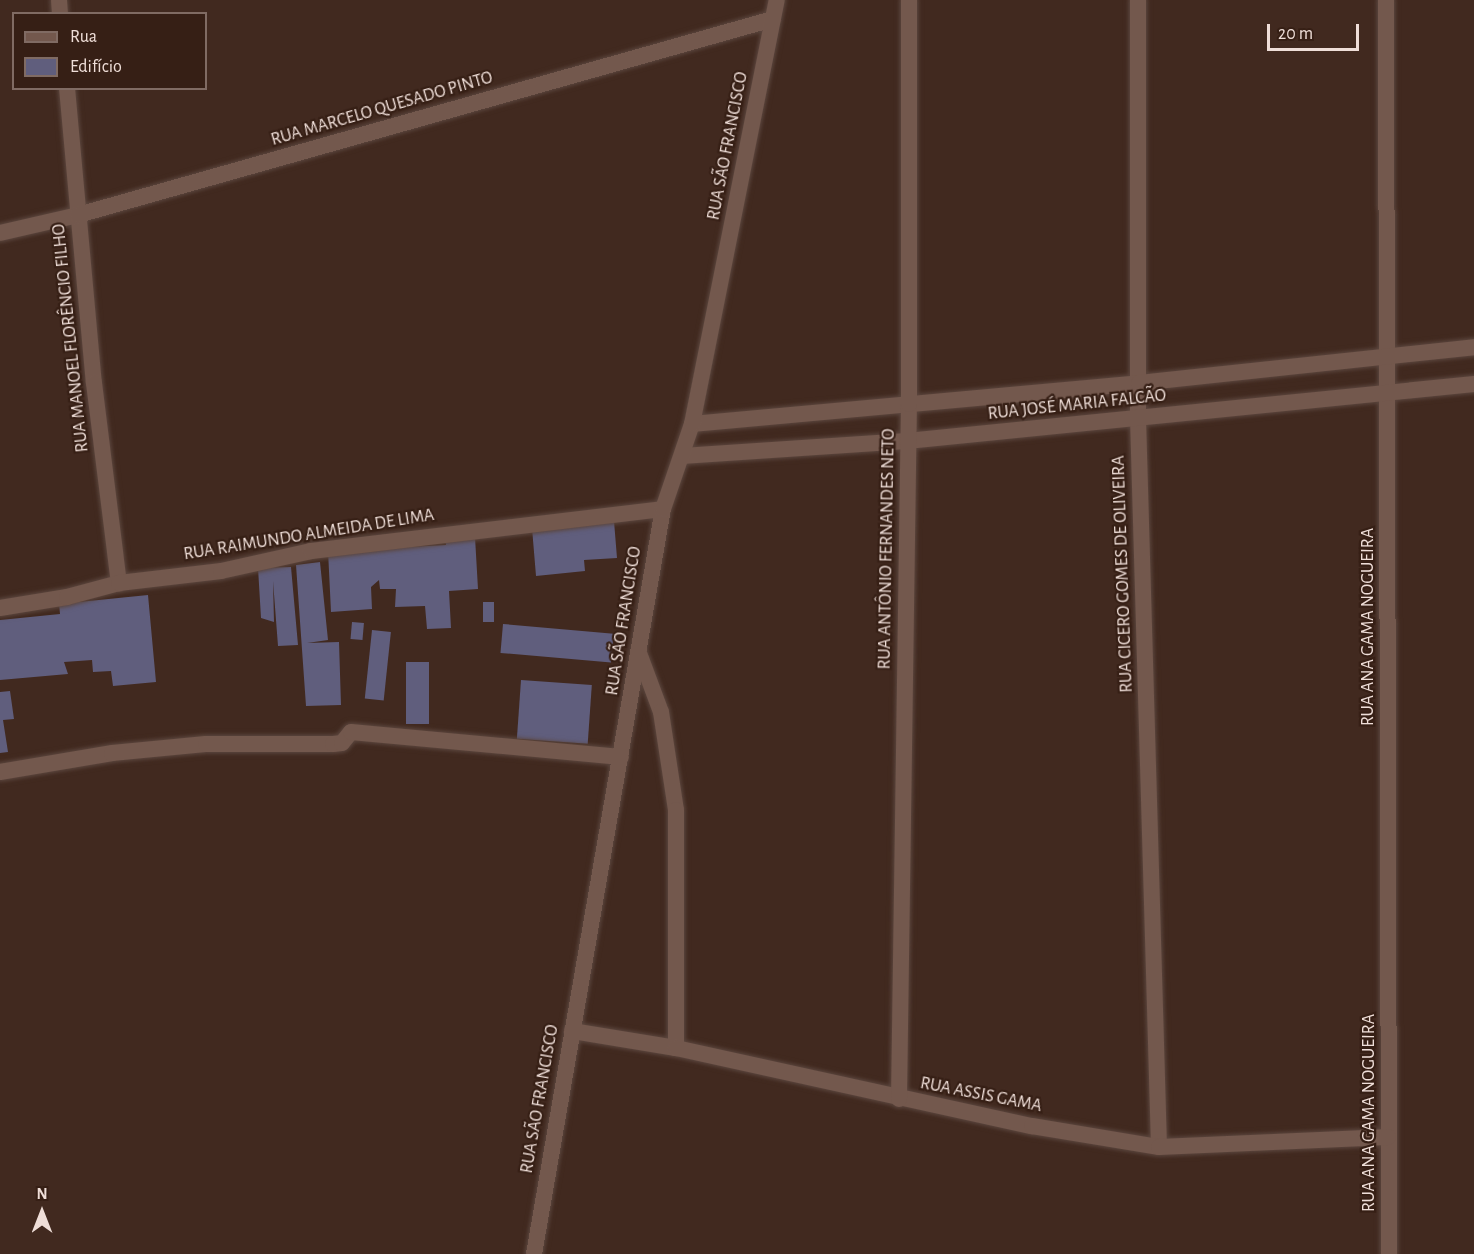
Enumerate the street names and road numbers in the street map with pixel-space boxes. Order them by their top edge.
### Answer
street label: RUA MARCELO QUESADO PINTO [269,67,495,151]
street label: RUA SÃO FRANCISCO [703,70,753,222]
street label: RUA MANOEL FLORÊNCIO FILHO [48,223,94,453]
street label: RUA JOSÉ MARIA FALCÃO [987,385,1167,425]
street label: RUA ANTÔNIO FERNANDES NETO [874,428,900,670]
street label: RUA CICERO GOMES DE OLIVEIRA [1108,455,1138,693]
street label: RUA RAIMUNDO ALMEIDA DE LIMA [182,505,436,565]
street label: RUA ANA GAMA NOGUEIRA [1357,528,1379,726]
street label: RUA SÃO FRANCISCO [602,545,646,697]
street label: RUA ANA GAMA NOGUEIRA [1358,1014,1380,1212]
street label: RUA SÃO FRANCISCO [516,1023,564,1175]
street label: RUA ASSIS GAMA [918,1073,1044,1117]

